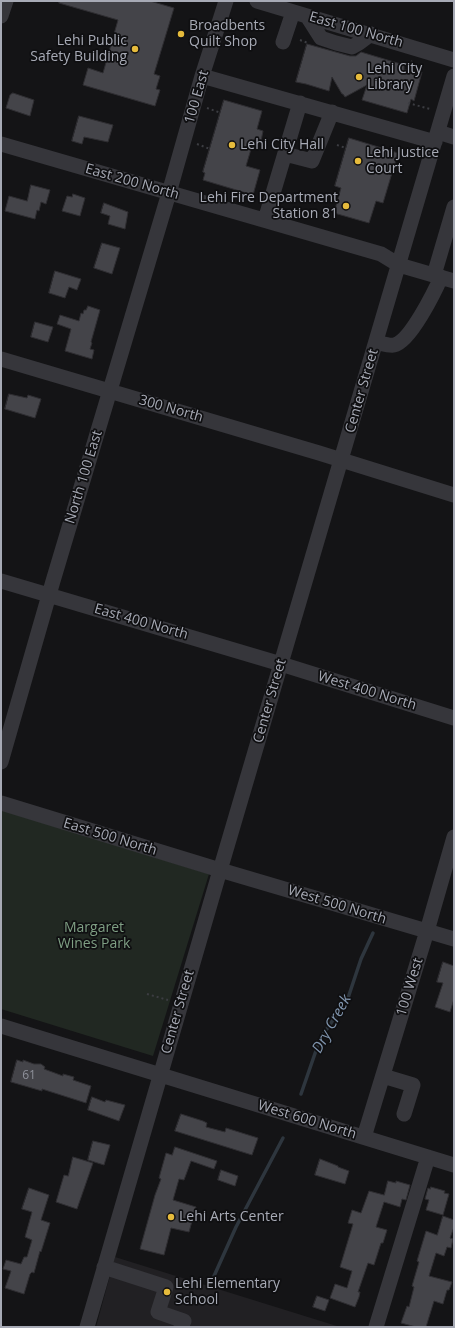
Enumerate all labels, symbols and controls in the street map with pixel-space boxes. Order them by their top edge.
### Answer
street label: East 100 North [307,9,405,51]
place label: Broadbents Quilt Shop [189,18,265,50]
marker: Broadbents Quilt Shop [176,29,186,39]
place label: Lehi Public Safety Building [30,33,127,66]
marker: Lehi Public Safety Building [130,44,140,54]
place label: Lehi City Library [367,61,422,94]
street label: 100 East [181,68,213,126]
marker: Lehi City Library [354,72,364,82]
place label: Lehi City Hall [240,137,324,153]
marker: Lehi City Hall [227,140,237,150]
place label: Lehi Justice Court [366,145,439,178]
marker: Lehi Justice Court [353,156,363,166]
street label: East 200 North [83,161,181,203]
place label: Lehi Fire Department Station 81 [200,190,338,222]
marker: Lehi Fire Department Station 81 [341,201,351,211]
street label: Center Street [342,347,382,435]
street label: 300 North [137,392,205,426]
street label: North 100 East [62,428,106,526]
street label: East 400 North [92,601,190,643]
street label: Center Street [250,657,290,745]
street label: West 400 North [316,668,418,714]
street label: East 500 North [61,815,159,859]
street label: West 500 North [286,882,388,928]
park label: Margaret Wines Park [58,920,130,952]
street label: 100 West [393,956,427,1018]
street label: Center Street [158,968,198,1056]
water label: Dry Creek [309,992,355,1056]
house number: 61 [22,1069,36,1083]
street label: West 600 North [256,1097,358,1143]
place label: Lehi Arts Center [179,1209,284,1225]
marker: Lehi Arts Center [166,1212,176,1222]
place label: Lehi Elementary School [175,1276,280,1308]
marker: Lehi Elementary School [162,1287,172,1297]

